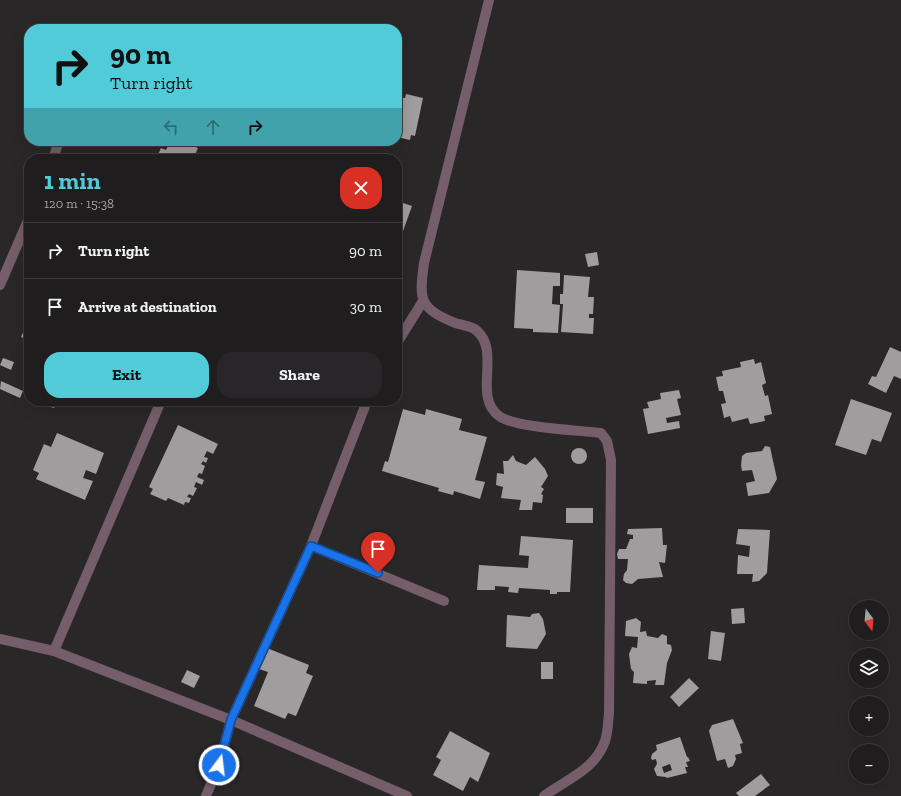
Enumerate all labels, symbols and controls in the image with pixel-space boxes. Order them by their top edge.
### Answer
text: 90 m [110,38,171,71]
icon: right [44,40,96,92]
text: Turn right [110,72,192,94]
icon: left [160,116,182,138]
icon: ahead [202,116,224,138]
icon: right [244,116,266,138]
text: 1 min [44,166,101,195]
button: close [340,167,382,209]
text: 120 m · 15:38 [44,196,114,211]
icon: right [44,240,66,262]
text: Turn right [78,242,149,260]
text: 90 m [349,242,382,260]
icon: arrive [44,296,66,318]
text: Arrive at destination [78,298,217,316]
text: 30 m [350,298,382,316]
button: Exit [44,352,209,398]
button: Share [217,352,382,398]
pin [361,532,395,573]
icon: arrive [367,538,389,560]
north arrow [849,600,889,640]
map controls [849,600,889,784]
button: layers [849,648,889,688]
button: + [849,696,889,736]
position arrow [198,744,240,786]
button: − [849,744,889,784]

